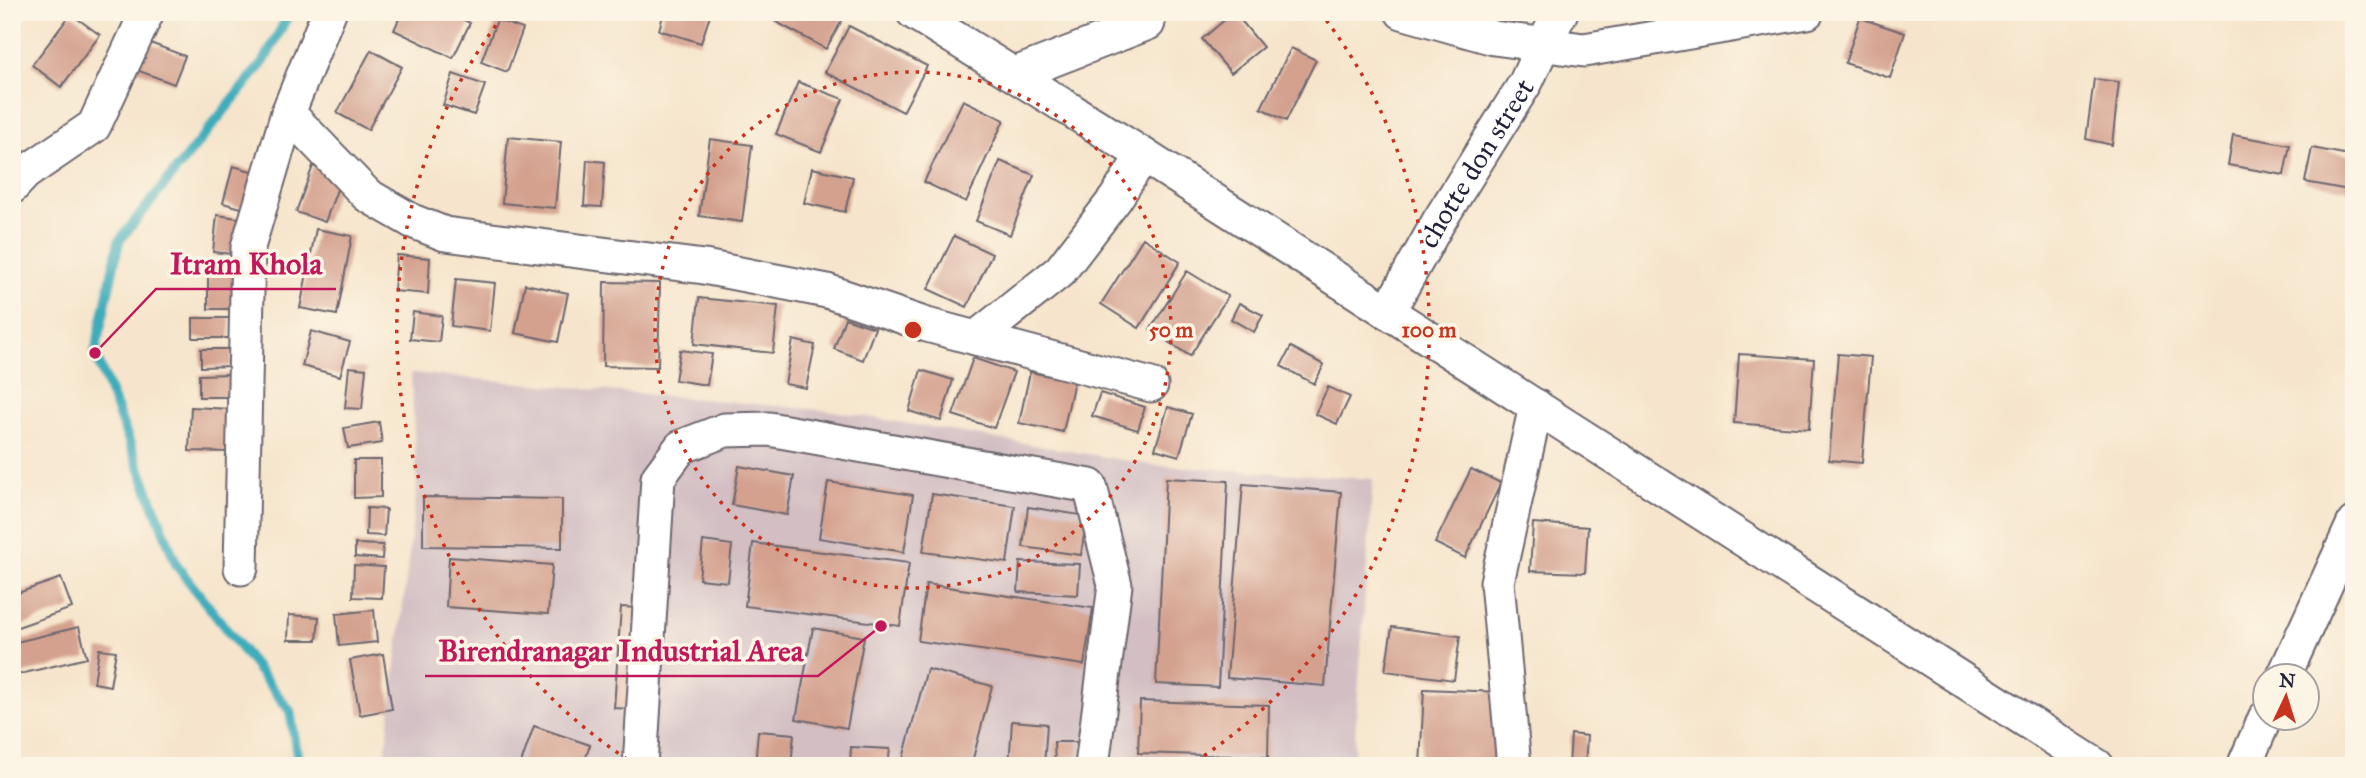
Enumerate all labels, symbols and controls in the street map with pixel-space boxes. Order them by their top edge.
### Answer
street label: chotte don street [1410,72,1541,254]
callout: Itram Khola [156,238,336,289]
text: Itram Khola [170,246,323,282]
text: 50 m [1149,317,1193,343]
text: 100 m [1402,317,1457,343]
centre of rings [901,318,925,342]
callout: Birendranagar Industrial Area [425,625,818,676]
text: Birendranagar Industrial Area [439,633,805,669]
north arrow [2250,662,2320,732]
text: N [2278,669,2296,693]

